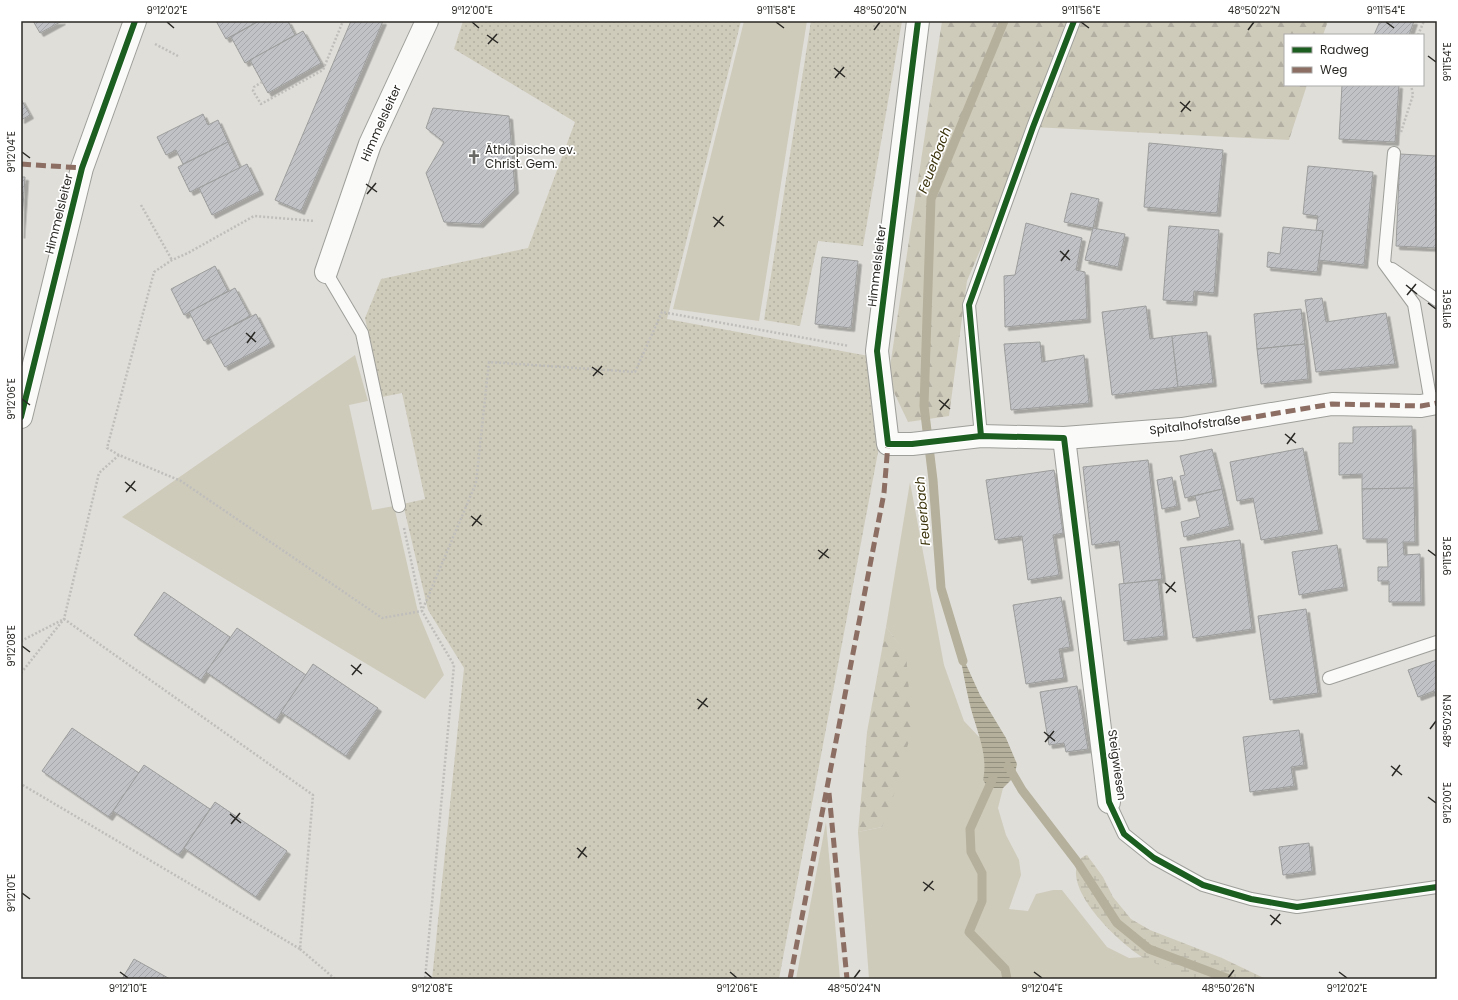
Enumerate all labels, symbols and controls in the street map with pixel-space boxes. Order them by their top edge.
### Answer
text: 9°12'02"E [146,3,188,18]
text: 9°12'00"E [451,3,493,18]
text: 9°11'58"E [756,3,796,18]
text: 48°50'20"N [854,3,906,18]
text: 9°11'56"E [1061,3,1101,18]
text: 48°50'22"N [1228,3,1280,18]
text: 9°11'54"E [1366,3,1406,18]
legend [1284,34,1424,86]
text: Radweg [1320,41,1369,58]
text: 9°11'54"E [1440,42,1455,82]
text: Weg [1320,61,1347,78]
street label: Himmelsleiter [356,81,405,164]
water label: Feuerbach [913,124,956,196]
text: 9°12'04"E [4,131,19,173]
place label: Äthiopische ev. Christ. Gem. [485,141,575,172]
church icon: Äthiopische ev. Christ. Gem. [466,149,482,165]
street label: Himmelsleiter [40,171,77,256]
street label: Himmelsleiter [863,224,890,308]
text: 9°11'56"E [1440,289,1455,329]
text: 9°12'06"E [4,378,19,420]
street label: Spitalhofstraße [1148,410,1241,439]
water label: Feuerbach [910,475,935,546]
text: 9°11'58"E [1440,536,1455,576]
text: 9°12'08"E [4,625,19,667]
text: 48°50'26"N [1440,695,1455,747]
street label: Steigwiesen [1104,728,1131,802]
text: 9°12'00"E [1440,782,1455,824]
text: 9°12'10"E [4,874,19,912]
text: 9°12'10"E [109,981,147,996]
text: 9°12'08"E [411,981,453,996]
text: 9°12'06"E [716,981,758,996]
text: 48°50'24"N [828,981,880,996]
text: 9°12'04"E [1021,981,1063,996]
text: 48°50'26"N [1202,981,1254,996]
text: 9°12'02"E [1326,981,1368,996]

